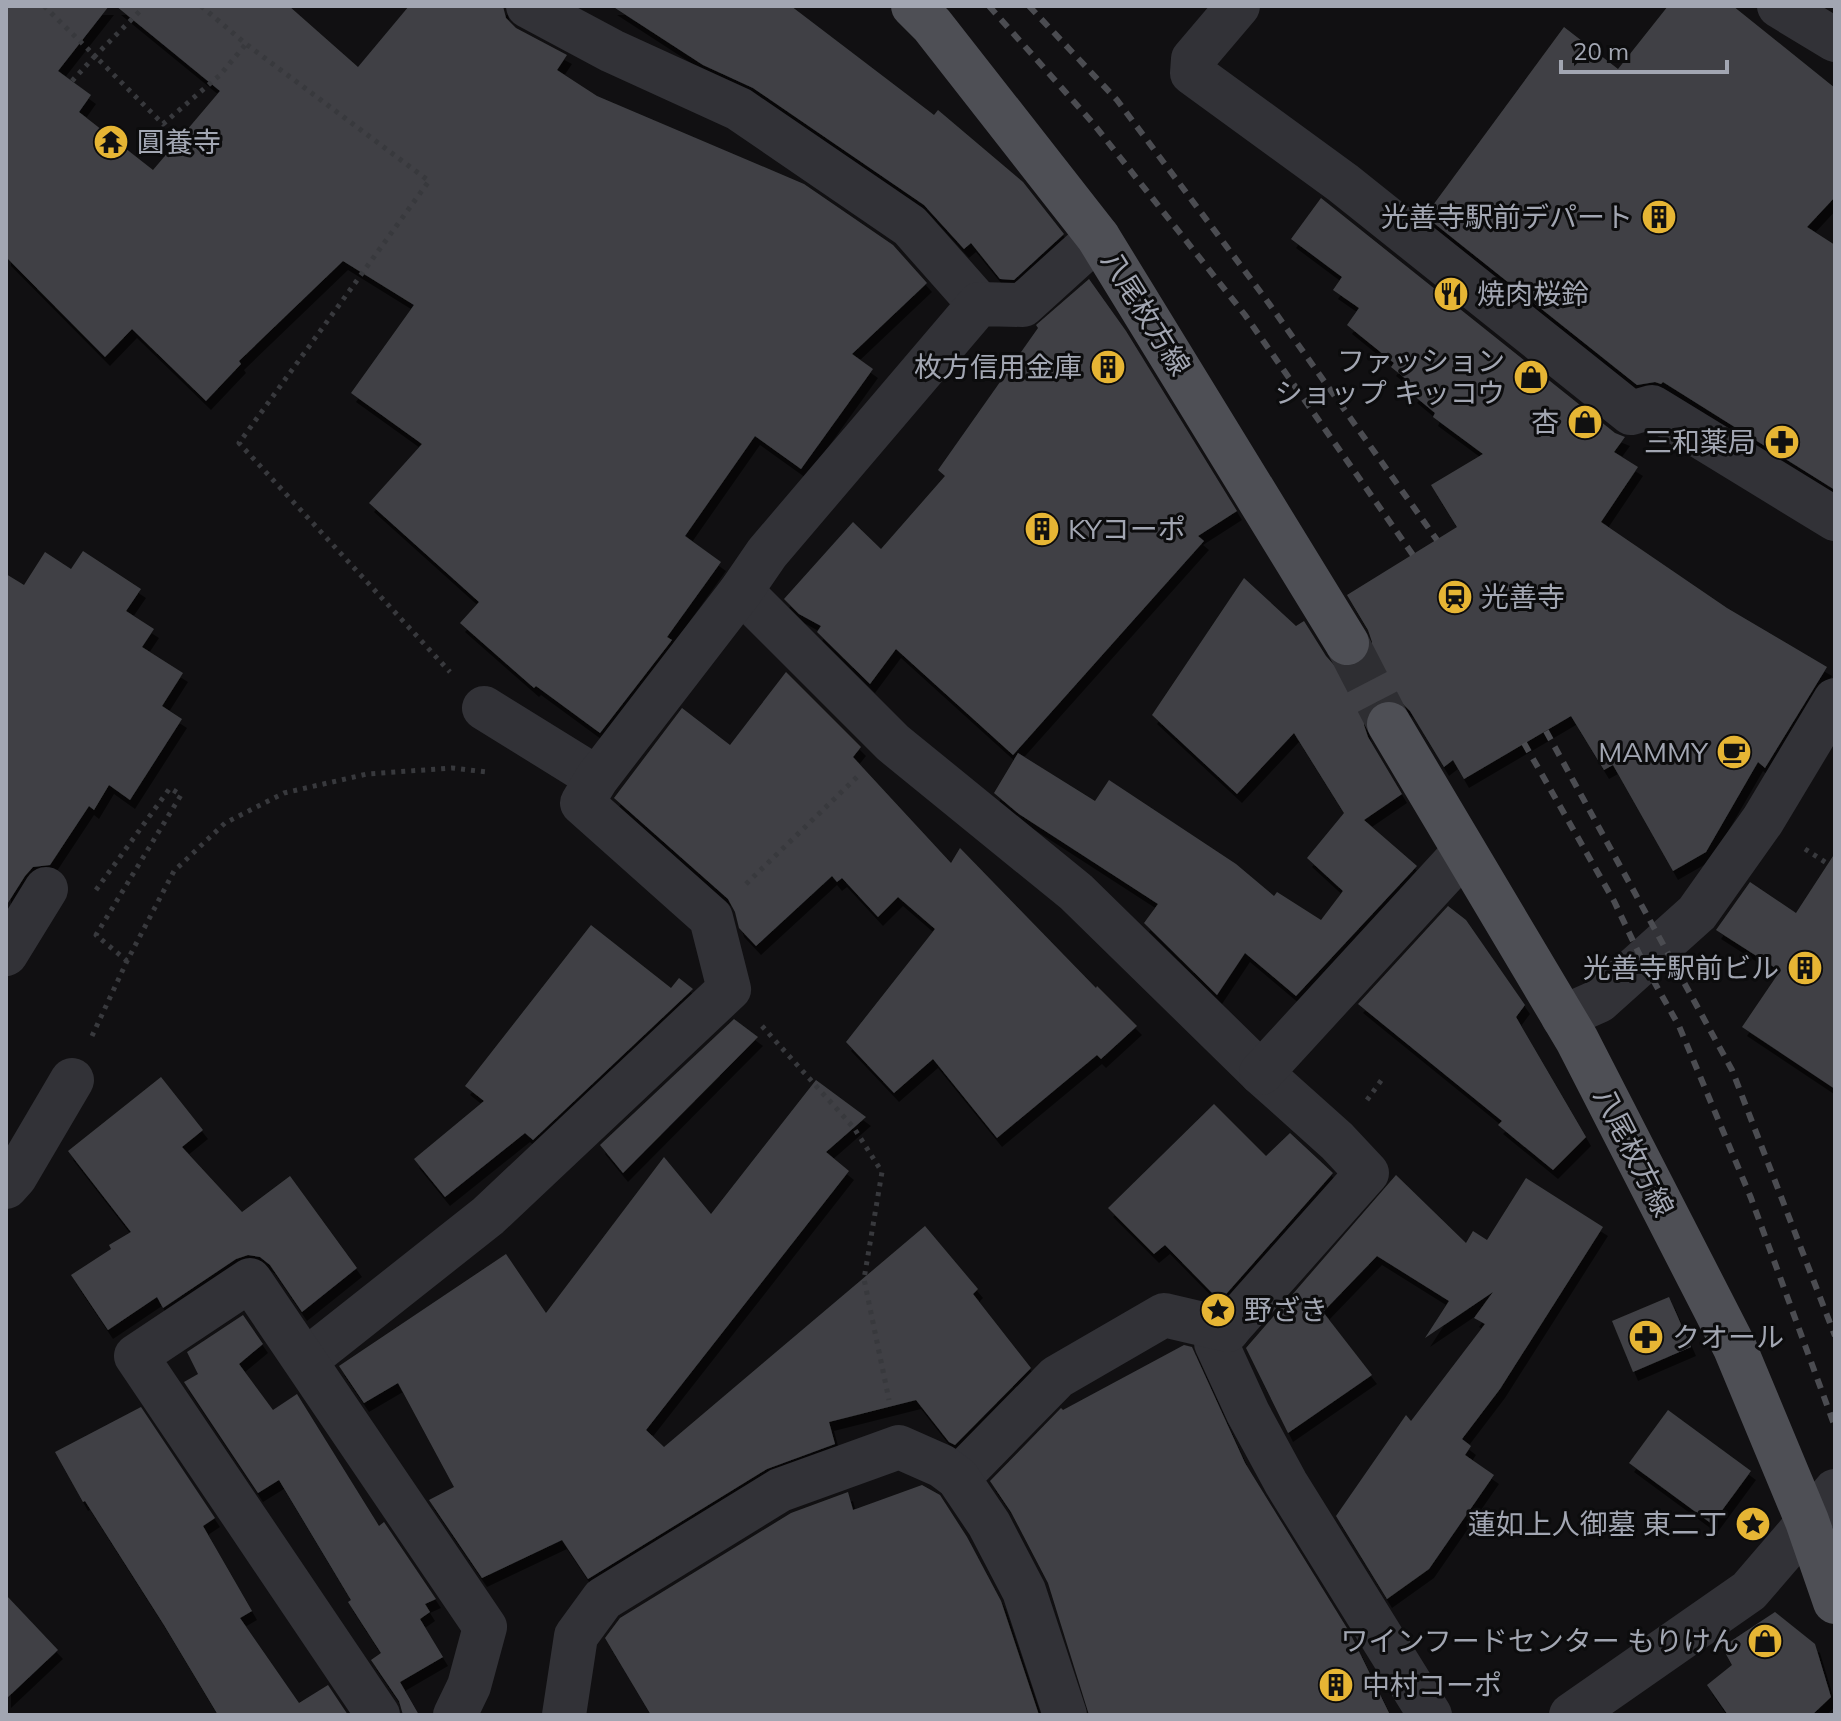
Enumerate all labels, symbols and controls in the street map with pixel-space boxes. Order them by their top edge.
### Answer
scale bar [1561,24,1727,74]
text: 20 m [1573,36,1629,66]
temple icon: 圓養寺 [92,123,130,161]
place label: 圓養寺 [137,124,221,159]
building icon: 光善寺駅前デパート [1640,198,1678,236]
place label: 光善寺駅前デパート [1381,199,1633,234]
street label: 八尾枚方線 [1094,244,1198,381]
restaurant icon: 焼肉桜鈴 [1432,275,1470,313]
place label: 焼肉桜鈴 [1477,276,1589,311]
place label: ファッション ショップ キッコウ [1275,343,1505,410]
building icon: 枚方信用金庫 [1089,348,1127,386]
place label: 枚方信用金庫 [914,349,1082,384]
shop icon: ファッション ショップ キッコウ [1512,358,1550,396]
shop icon: 杏 [1566,403,1604,441]
place label: 杏 [1531,404,1559,439]
pharmacy icon: 三和薬局 [1763,423,1801,461]
place label: 三和薬局 [1644,424,1756,459]
building icon: KYコーポ [1023,510,1061,548]
place label: KYコーポ [1068,511,1186,546]
station icon: 光善寺 [1436,578,1474,616]
place label: 光善寺 [1481,579,1565,614]
cafe icon: MAMMY [1715,733,1753,771]
place label: MAMMY [1598,734,1709,769]
building icon: 光善寺駅前ビル [1786,949,1824,987]
place label: 光善寺駅前ビル [1583,950,1779,985]
street label: 八尾枚方線 [1587,1081,1682,1222]
place icon: 野ざき [1199,1291,1237,1329]
place label: 野ざき [1244,1292,1328,1327]
pharmacy icon: クオール [1627,1318,1665,1356]
place label: クオール [1672,1319,1784,1354]
place icon: 蓮如上人御墓 東二丁 [1734,1505,1772,1543]
place label: 蓮如上人御墓 東二丁 [1468,1506,1727,1541]
shop icon: ワインフードセンター もりけん [1746,1622,1784,1660]
place label: ワインフードセンター もりけん [1341,1623,1739,1658]
building icon: 中村コーポ [1317,1666,1355,1704]
place label: 中村コーポ [1362,1667,1502,1702]

